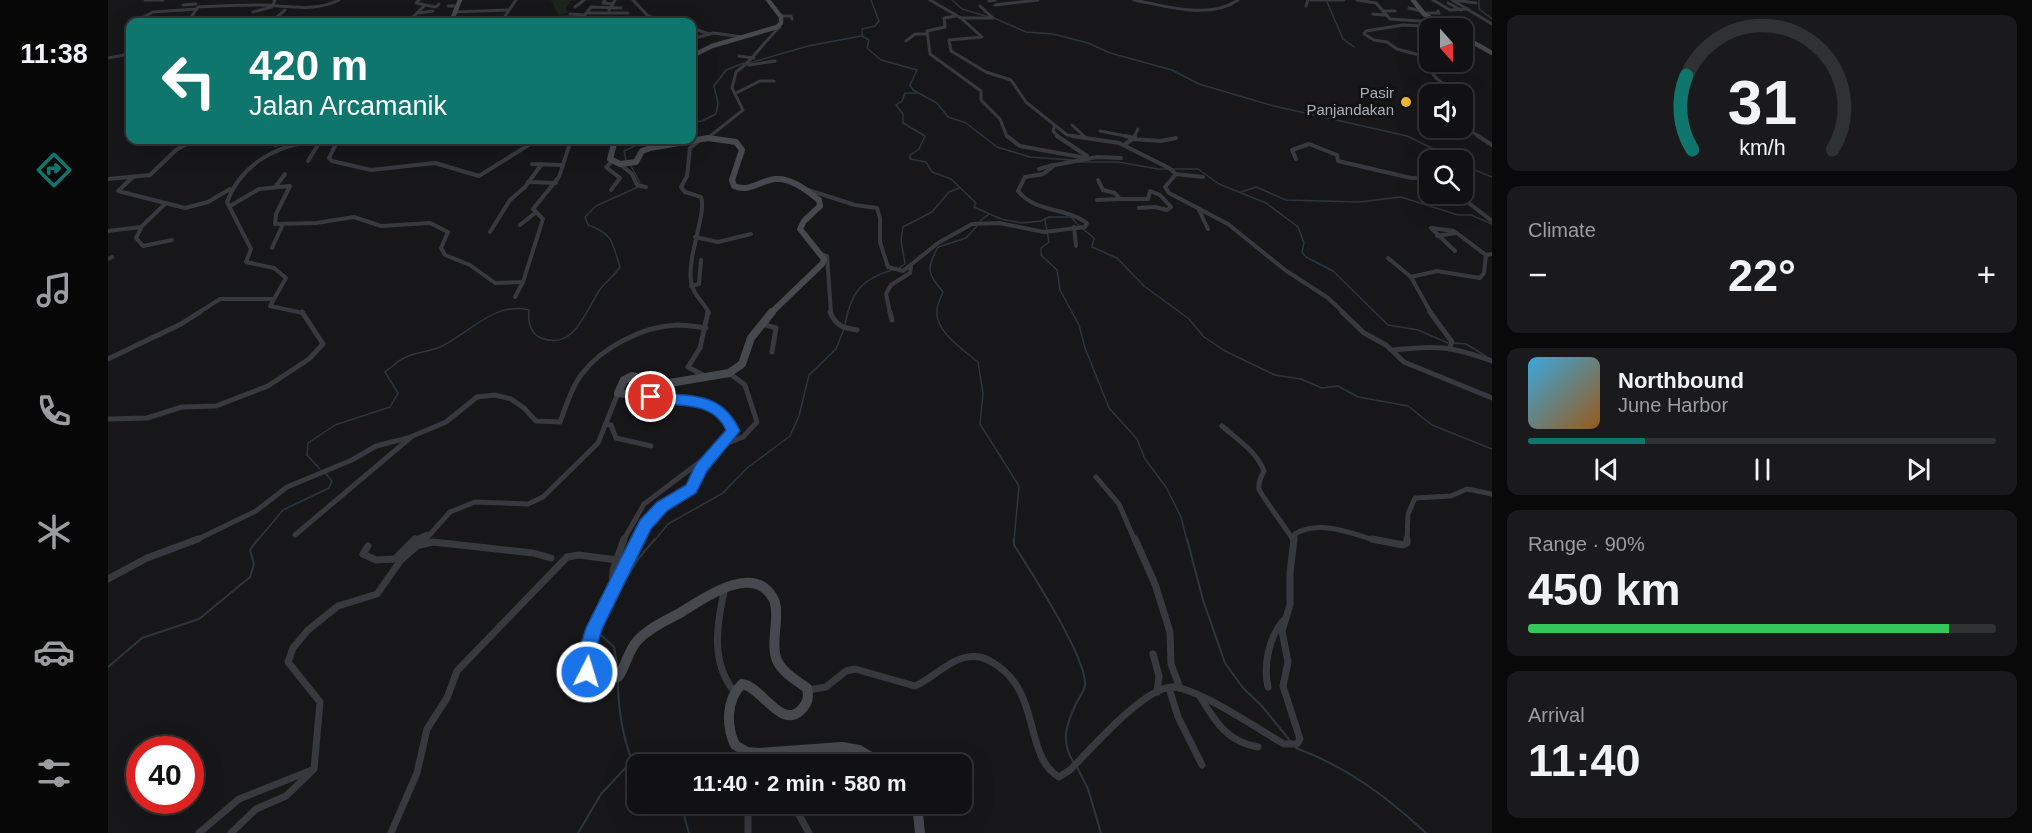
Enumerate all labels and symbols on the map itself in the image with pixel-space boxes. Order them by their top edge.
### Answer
north arrow [1419,18,1473,72]
place label: Pasir Panjandakan [1306,84,1394,118]
marker: Pasir Panjandakan [1399,95,1413,109]
pin [625,371,676,422]
position arrow [555,640,619,704]
speed limit sign: 40 [126,736,204,814]

